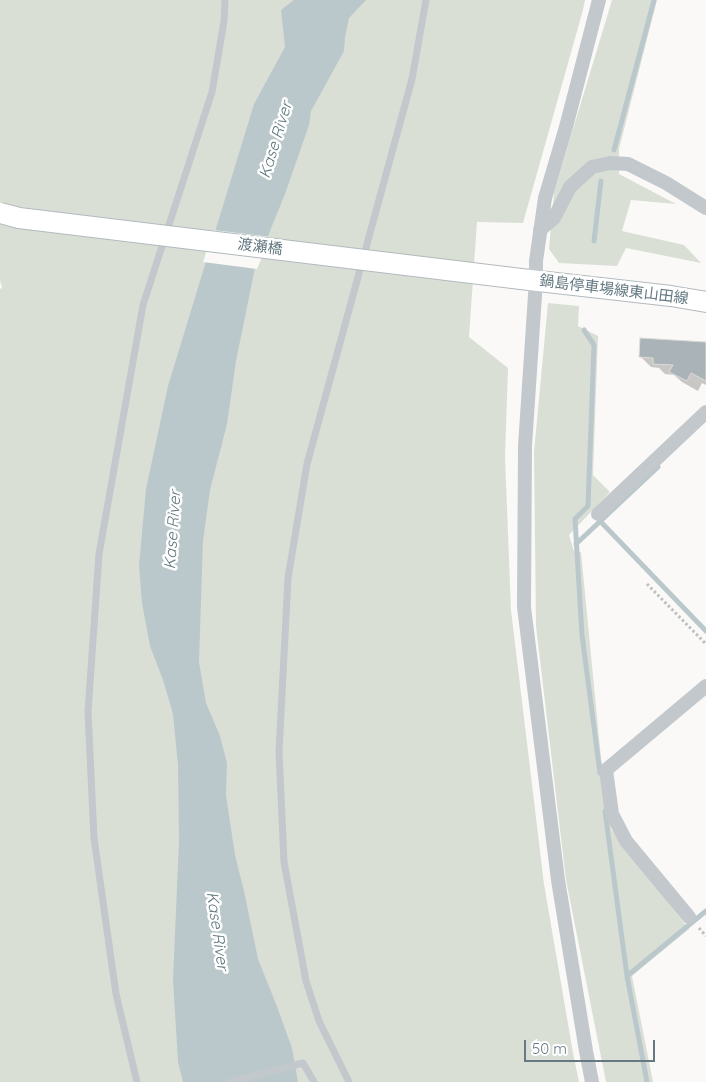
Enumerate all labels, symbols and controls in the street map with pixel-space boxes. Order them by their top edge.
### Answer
water label: Kase River [255,99,297,181]
street label: 渡瀬橋 [237,235,283,259]
street label: 鍋島停車場線東山田線 [538,272,690,308]
water label: Kase River [161,490,185,570]
water label: Kase River [202,890,232,972]
scale bar [526,1030,657,1062]
text: 50 m [532,1039,567,1058]

